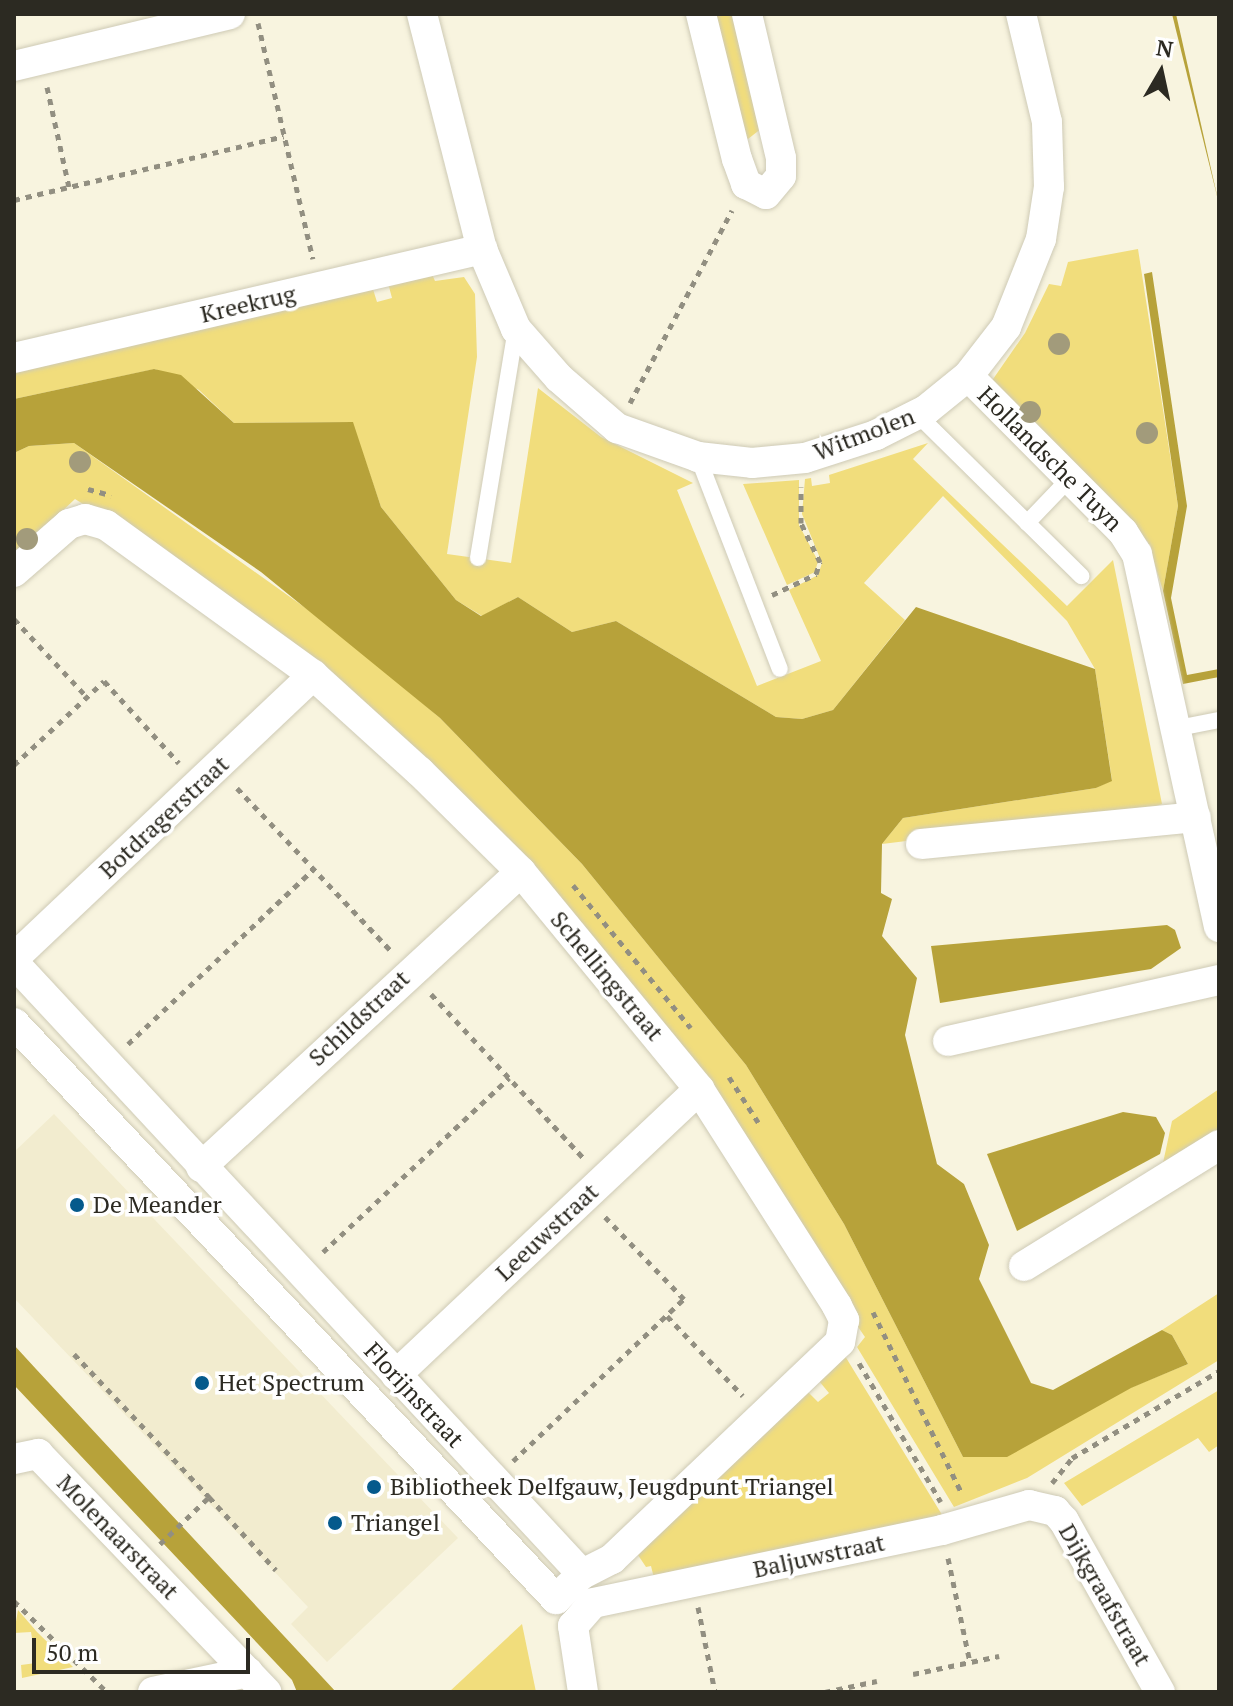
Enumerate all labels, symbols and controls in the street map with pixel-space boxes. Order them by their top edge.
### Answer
north arrow [1121,32,1201,112]
text: N [1154,32,1175,63]
street label: Kreekrug [198,279,298,329]
street label: Hollandsche Tuyn [972,381,1128,537]
street label: Witmolen [809,402,919,466]
street label: Botdragerstraat [93,750,235,884]
street label: Schellingstraat [544,905,670,1047]
street label: Schildstraat [303,964,415,1072]
street label: Leeuwstraat [490,1177,604,1287]
place label: De Meander [93,1191,222,1219]
marker: De Meander [68,1196,86,1214]
street label: Florijnstraat [358,1337,470,1453]
place label: Het Spectrum [218,1369,365,1397]
marker: Het Spectrum [193,1374,211,1392]
street label: Molenaarstraat [51,1468,185,1606]
place label: Bibliotheek Delfgauw, Jeugdpunt Triangel [390,1473,835,1501]
marker: Bibliotheek Delfgauw, Jeugdpunt Triangel [365,1478,383,1496]
place label: Triangel [351,1509,440,1537]
marker: Triangel [326,1514,344,1532]
street label: Dijkgraafstraat [1053,1519,1157,1671]
street label: Baljuwstraat [751,1528,887,1584]
scale bar [36,1622,254,1672]
text: 50 m [46,1636,98,1668]

